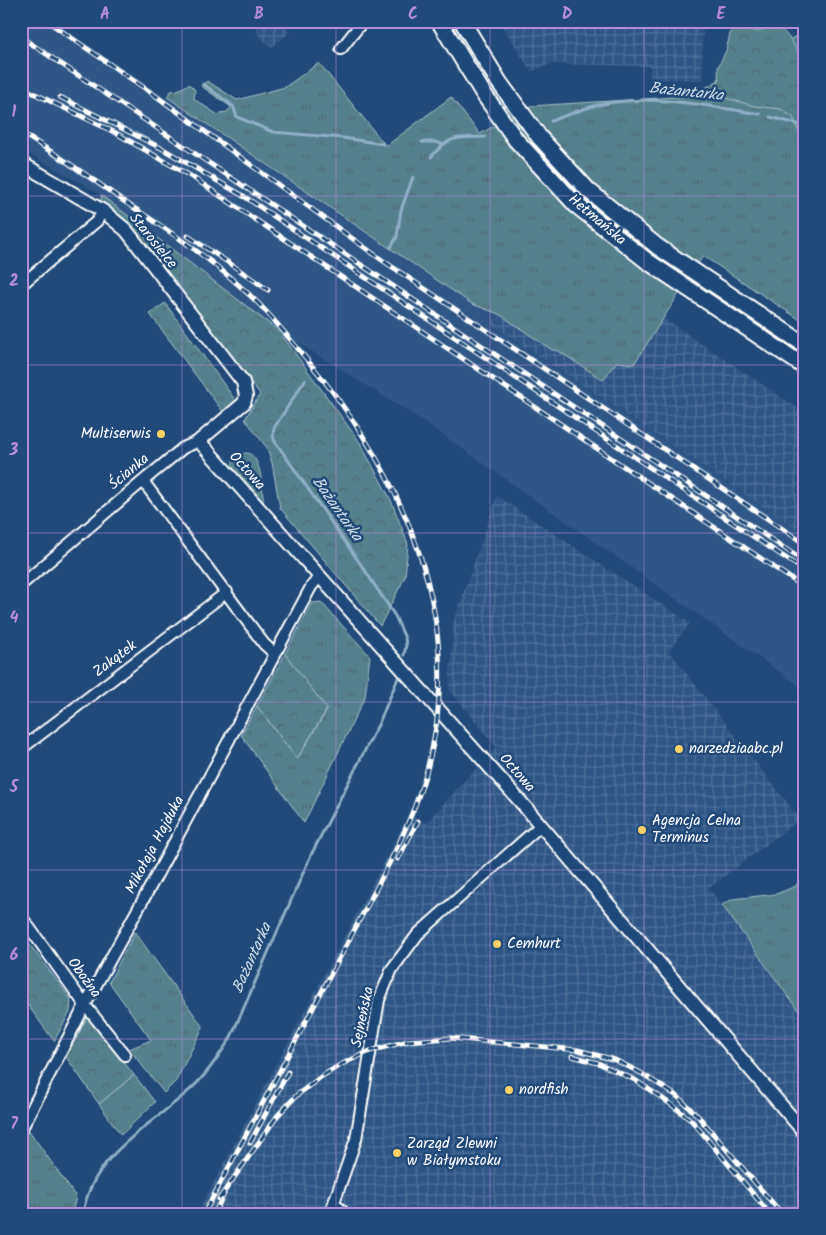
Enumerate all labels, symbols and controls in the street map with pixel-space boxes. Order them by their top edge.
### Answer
text: A [100,2,110,27]
text: B [254,2,264,27]
text: C [408,2,418,27]
text: D [562,2,573,27]
text: E [717,2,727,27]
water label: Bażantarka [648,76,726,108]
text: 1 [12,100,17,125]
street label: Hetmańska [562,188,632,252]
street label: Starosielce [123,208,183,275]
text: 2 [9,269,19,294]
place label: Multiserwis [81,422,152,446]
marker: Multiserwis [155,428,167,440]
text: 3 [9,438,19,463]
street label: Octowa [223,446,271,496]
street label: Ścianka [103,448,155,496]
water label: Bażantarka [305,471,370,548]
text: 4 [10,606,19,631]
street label: Zakątek [88,634,143,684]
place label: narzedziaabc.pl [689,737,783,761]
marker: narzedziaabc.pl [673,743,685,755]
street label: Octowa [493,748,541,798]
text: 5 [9,775,20,800]
street label: Mikołaja Hajduka [119,792,191,898]
place label: Agencja Celna Terminus [652,809,741,850]
marker: Agencja Celna Terminus [636,824,648,836]
water label: Bażantarka [225,917,279,997]
place label: Cemhurt [507,932,561,956]
marker: Cemhurt [491,938,503,950]
text: 6 [10,943,19,968]
street label: Oboźna [61,953,107,1003]
street label: Sejneńska [345,984,381,1050]
place label: nordfish [519,1078,569,1102]
marker: nordfish [503,1084,515,1096]
text: 7 [10,1112,18,1137]
place label: Zarząd Zlewni w Białymstoku [407,1132,501,1173]
marker: Zarząd Zlewni w Białymstoku [391,1147,403,1159]

